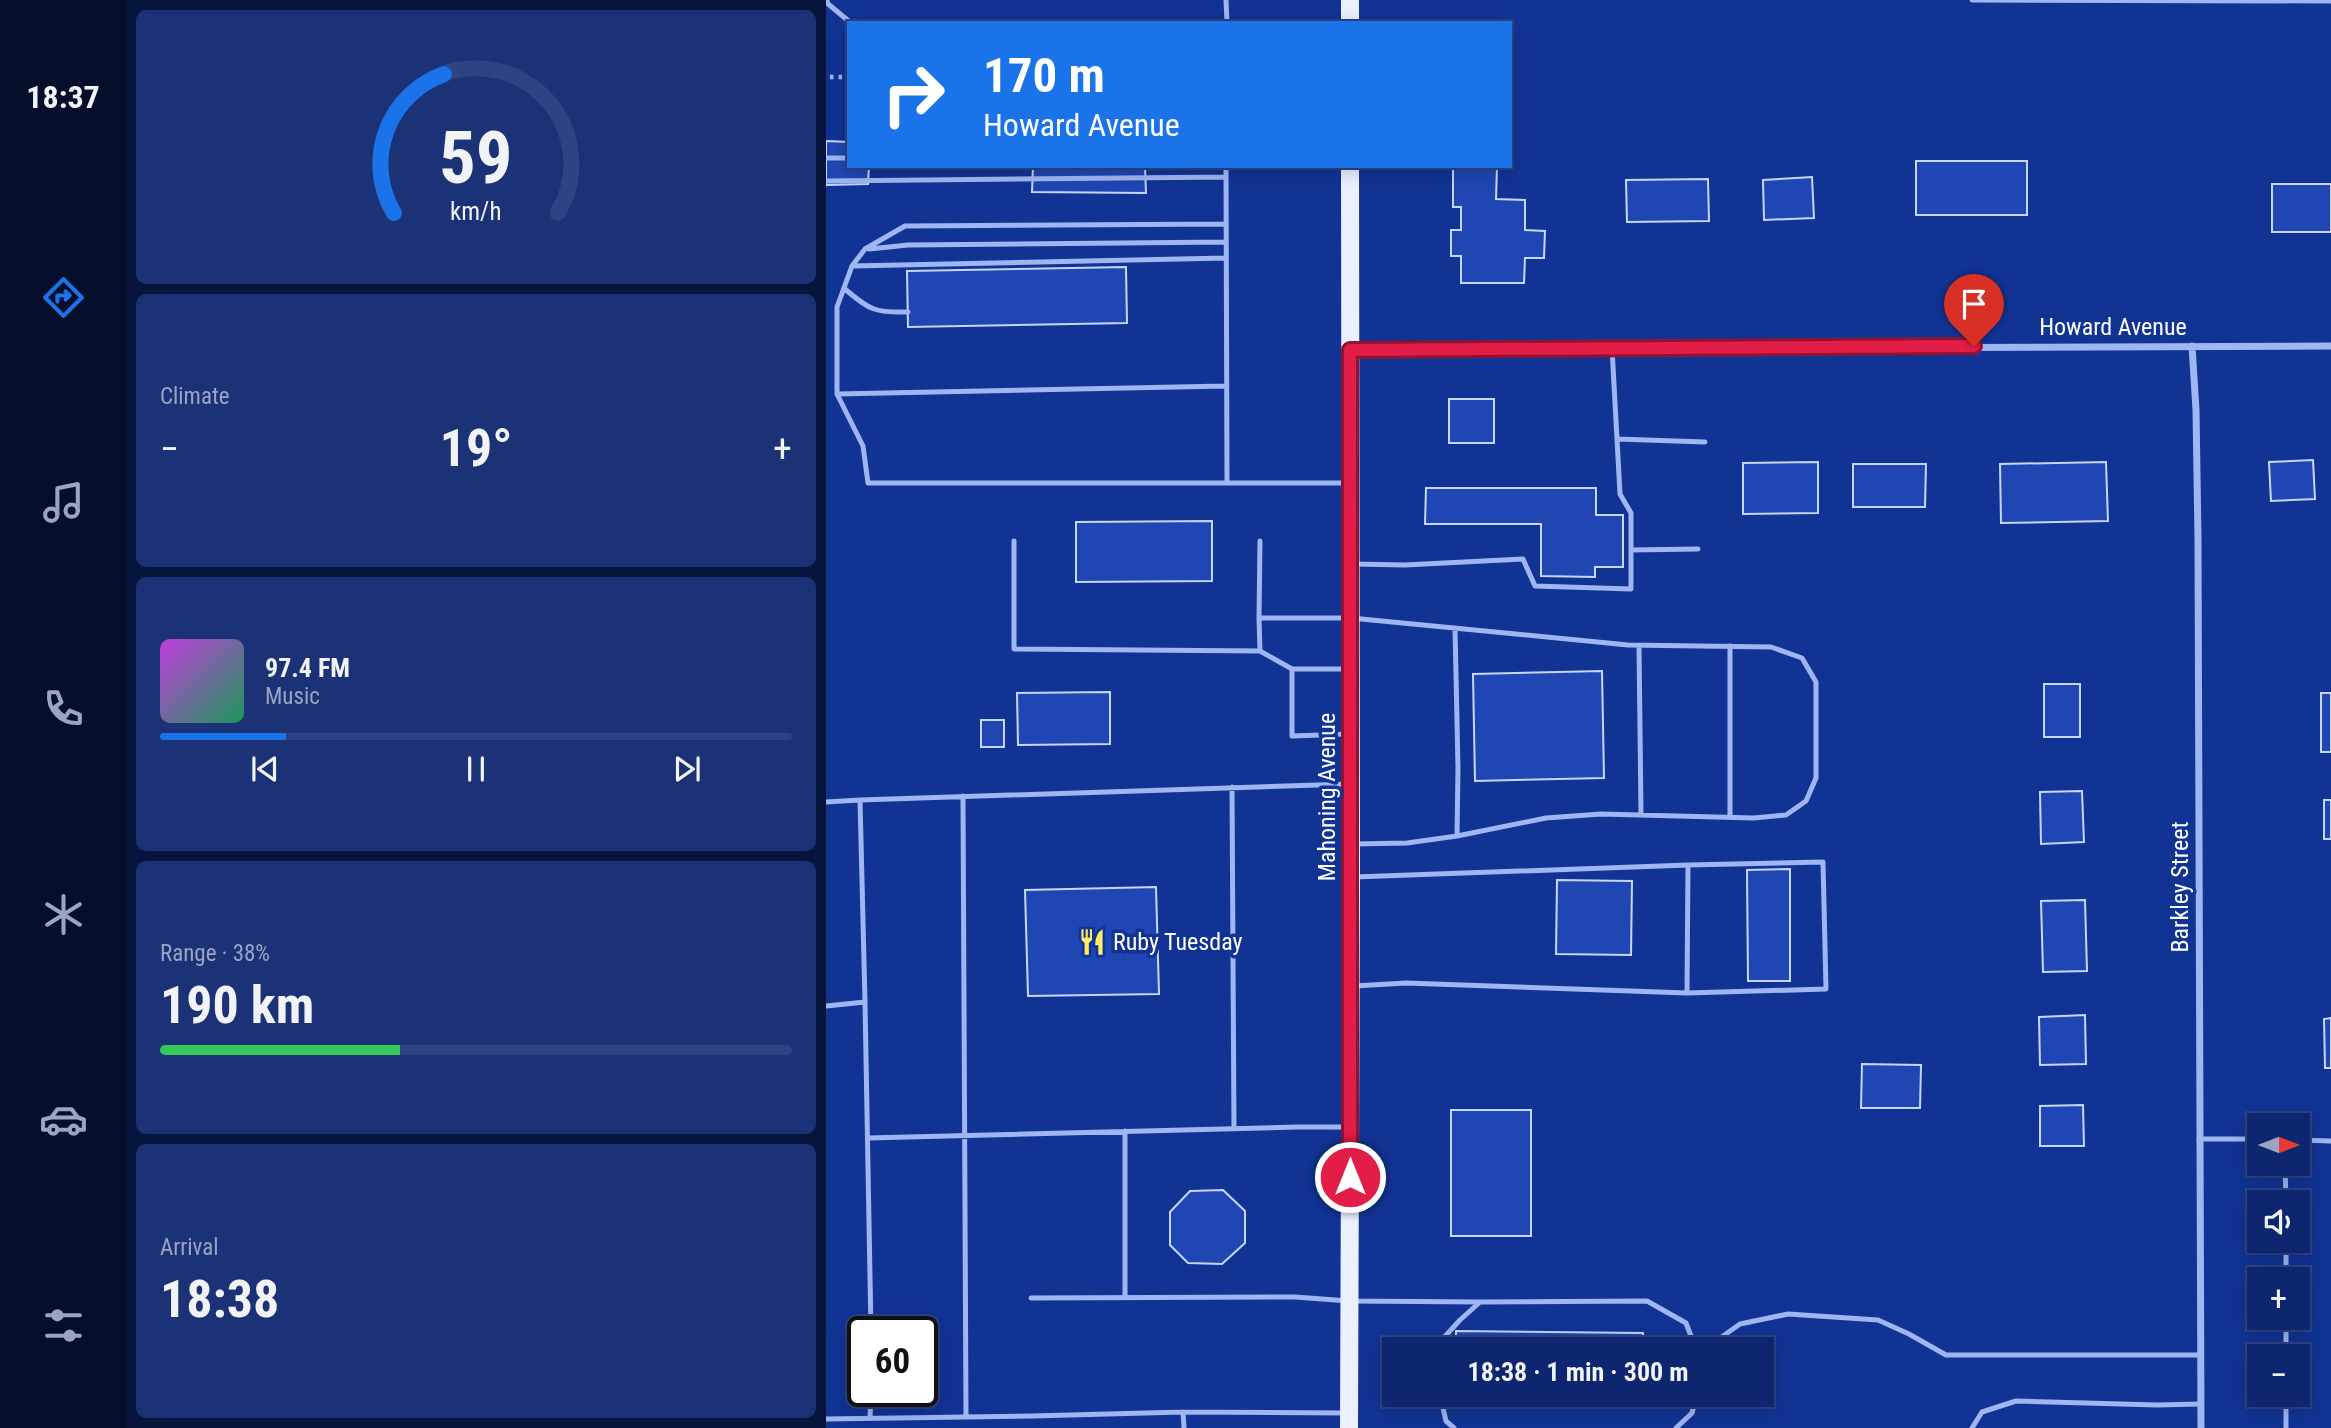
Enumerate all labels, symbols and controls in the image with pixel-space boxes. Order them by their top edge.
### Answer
text: 170 m [983,47,1105,104]
icon: right [868,49,959,140]
text: 18:37 [26,78,100,116]
text: Howard Avenue [983,106,1180,144]
text: 59 [439,115,513,201]
text: km/h [450,197,502,226]
icon: directions [39,273,88,322]
pin [1944,274,2004,346]
icon: arrive [1955,285,1993,323]
street label: Howard Avenue [2039,313,2187,341]
text: Climate [160,383,230,410]
text: 19° [440,418,512,479]
text: − [160,427,179,471]
text: + [773,427,792,471]
icon: music [39,478,88,527]
text: 97.4 FM [265,653,350,683]
text: Music [265,683,320,710]
icon: phone [39,684,88,733]
street label: Mahoning Avenue [1313,713,1341,881]
icon: previous [246,750,284,788]
icon: pause [457,750,495,788]
icon: next [668,750,706,788]
street label: Barkley Street [2166,821,2194,953]
icon: climate [39,890,88,939]
restaurant icon: Ruby Tuesday [1077,927,1107,957]
place label: Ruby Tuesday [1113,928,1242,956]
text: Range · 38% [160,940,270,967]
text: 190 km [160,975,314,1036]
icon: car [39,1095,88,1144]
north arrow [2247,1113,2310,1176]
map controls [2247,1113,2310,1407]
position arrow [1313,1140,1387,1214]
button: sound [2247,1190,2310,1253]
text: Arrival [160,1234,219,1261]
button: + [2247,1267,2310,1330]
text: 18:38 [160,1269,279,1330]
icon: filters [39,1301,88,1350]
speed limit sign: 60 [847,1316,938,1407]
button: − [2247,1344,2310,1407]
text: 18:38 · 1 min · 300 m [1468,1357,1688,1387]

